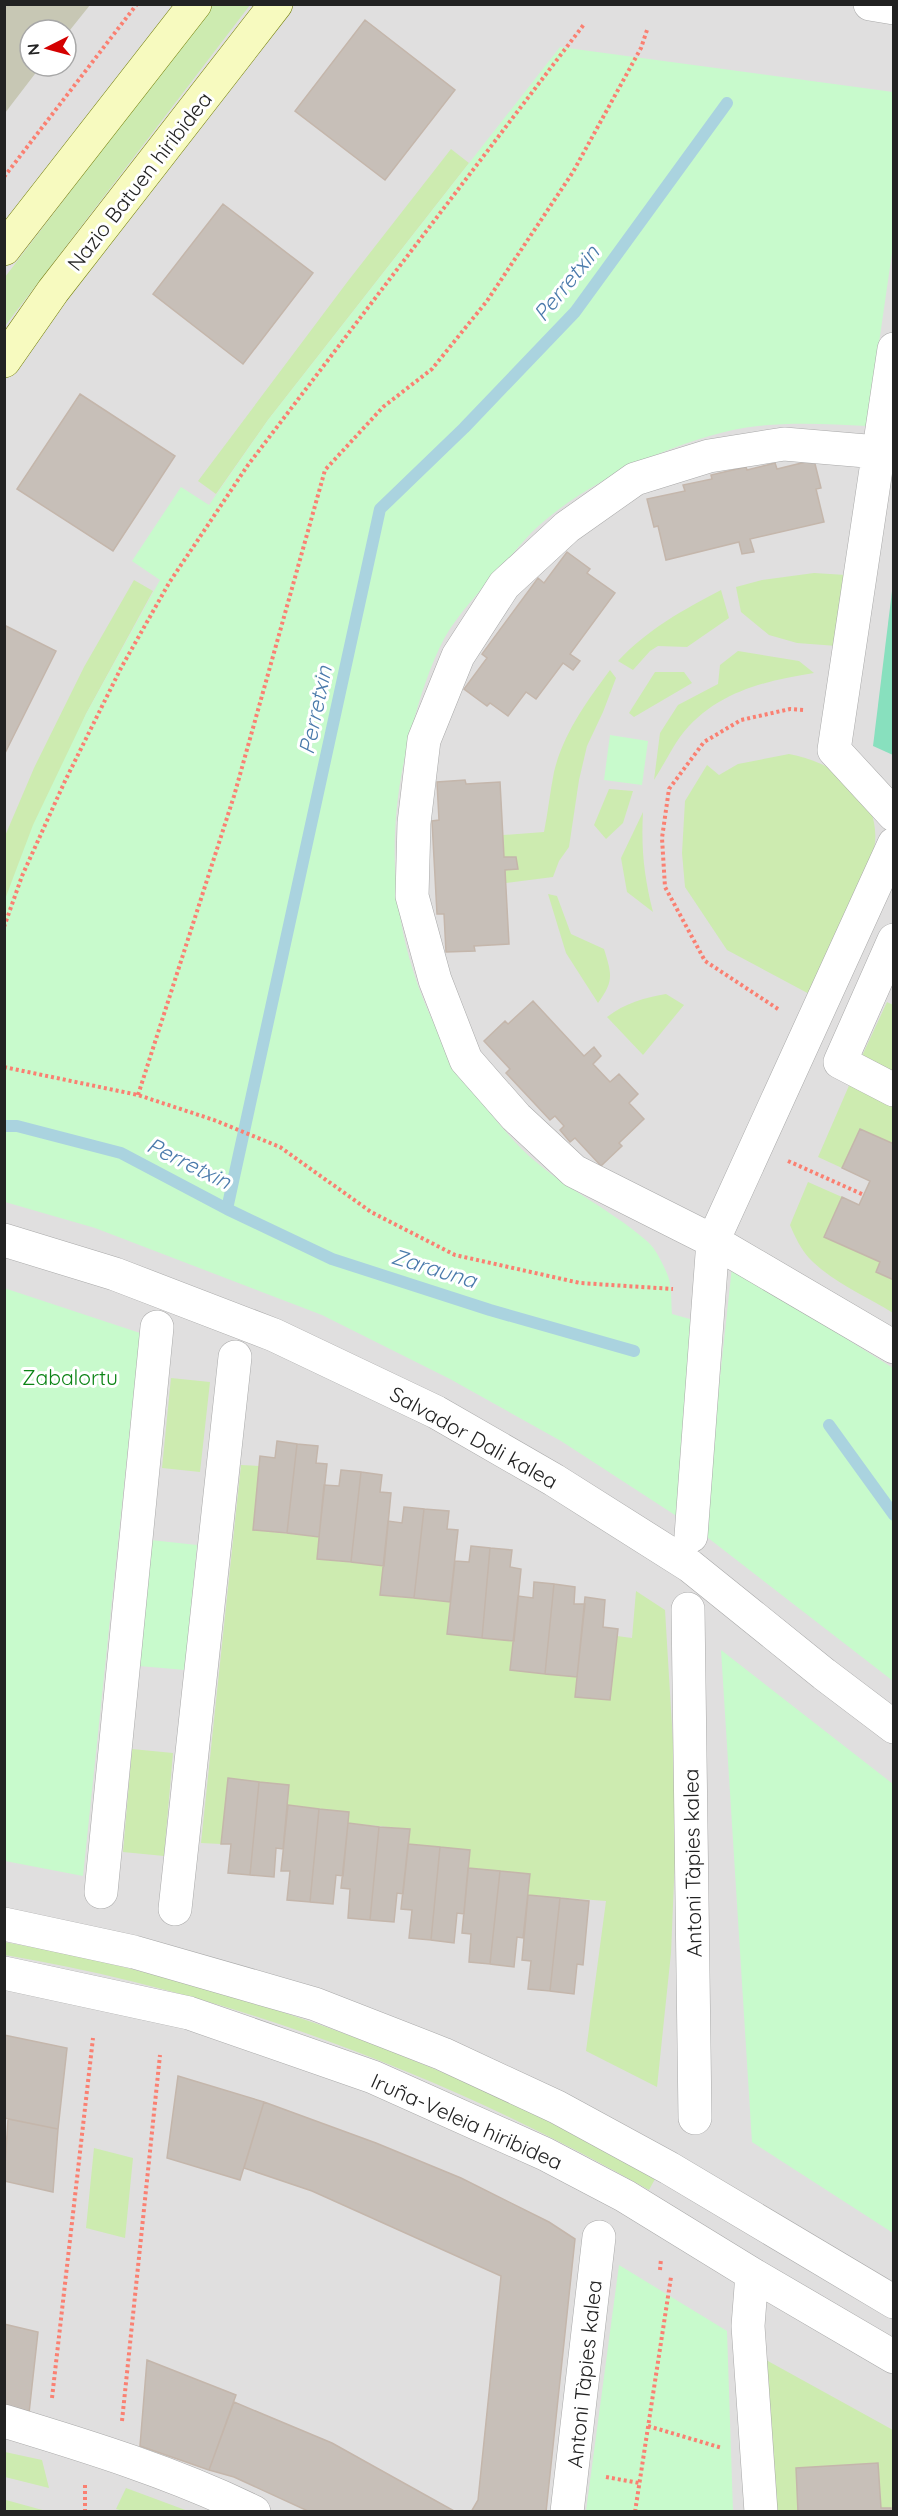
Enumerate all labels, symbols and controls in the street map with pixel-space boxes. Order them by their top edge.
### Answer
north arrow [18,18,78,78]
text: N [23,43,44,56]
street label: Nazio Batuen hiribidea [61,86,217,276]
water label: Perretxin [527,238,606,327]
water label: Perretxin [292,662,338,757]
water label: Perretxin [143,1131,237,1196]
water label: Zarauna [388,1242,481,1295]
park label: Zabalortu [22,1364,118,1390]
street label: Salvador Dali kalea [386,1380,562,1494]
street label: Antoni Tàpies kalea [677,1768,707,1958]
street label: Iruña-Veleia hiribidea [367,2067,567,2175]
street label: Antoni Tàpies kalea [561,2279,607,2469]

